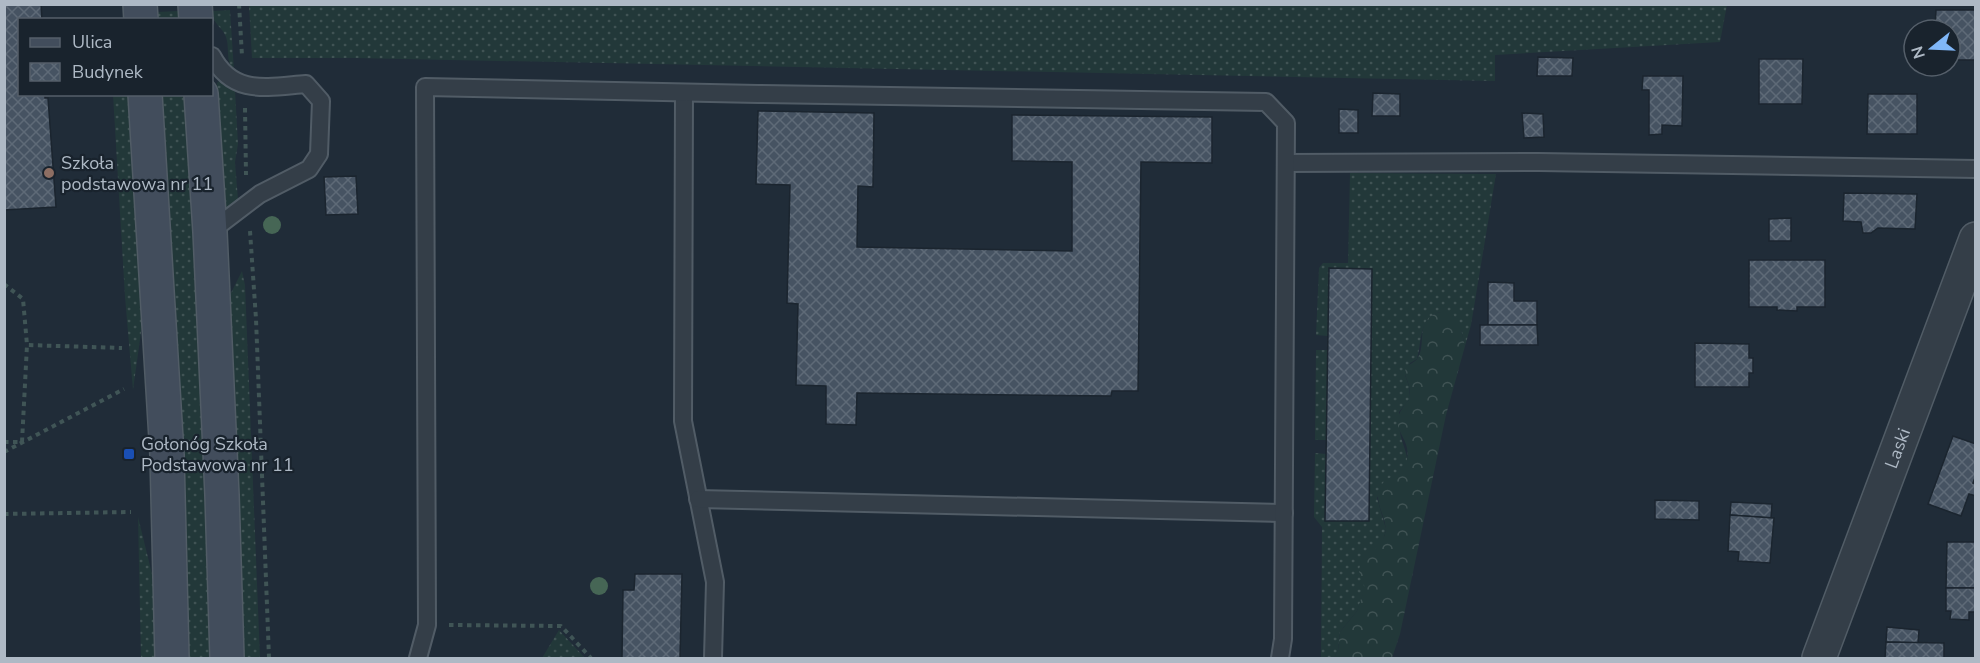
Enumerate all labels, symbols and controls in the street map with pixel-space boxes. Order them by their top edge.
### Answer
legend [18,18,213,96]
north arrow [1902,18,1962,78]
text: Ulica [72,30,112,54]
text: N [1906,43,1931,61]
text: Budynek [72,60,144,84]
place label: Szkoła podstawowa nr 11 [61,151,213,196]
marker: Szkoła podstawowa nr 11 [42,166,56,180]
street label: Laski [1879,425,1916,472]
place label: Gołonóg Szkoła Podstawowa nr 11 [141,432,294,477]
marker: Gołonóg Szkoła Podstawowa nr 11 [122,447,136,461]

